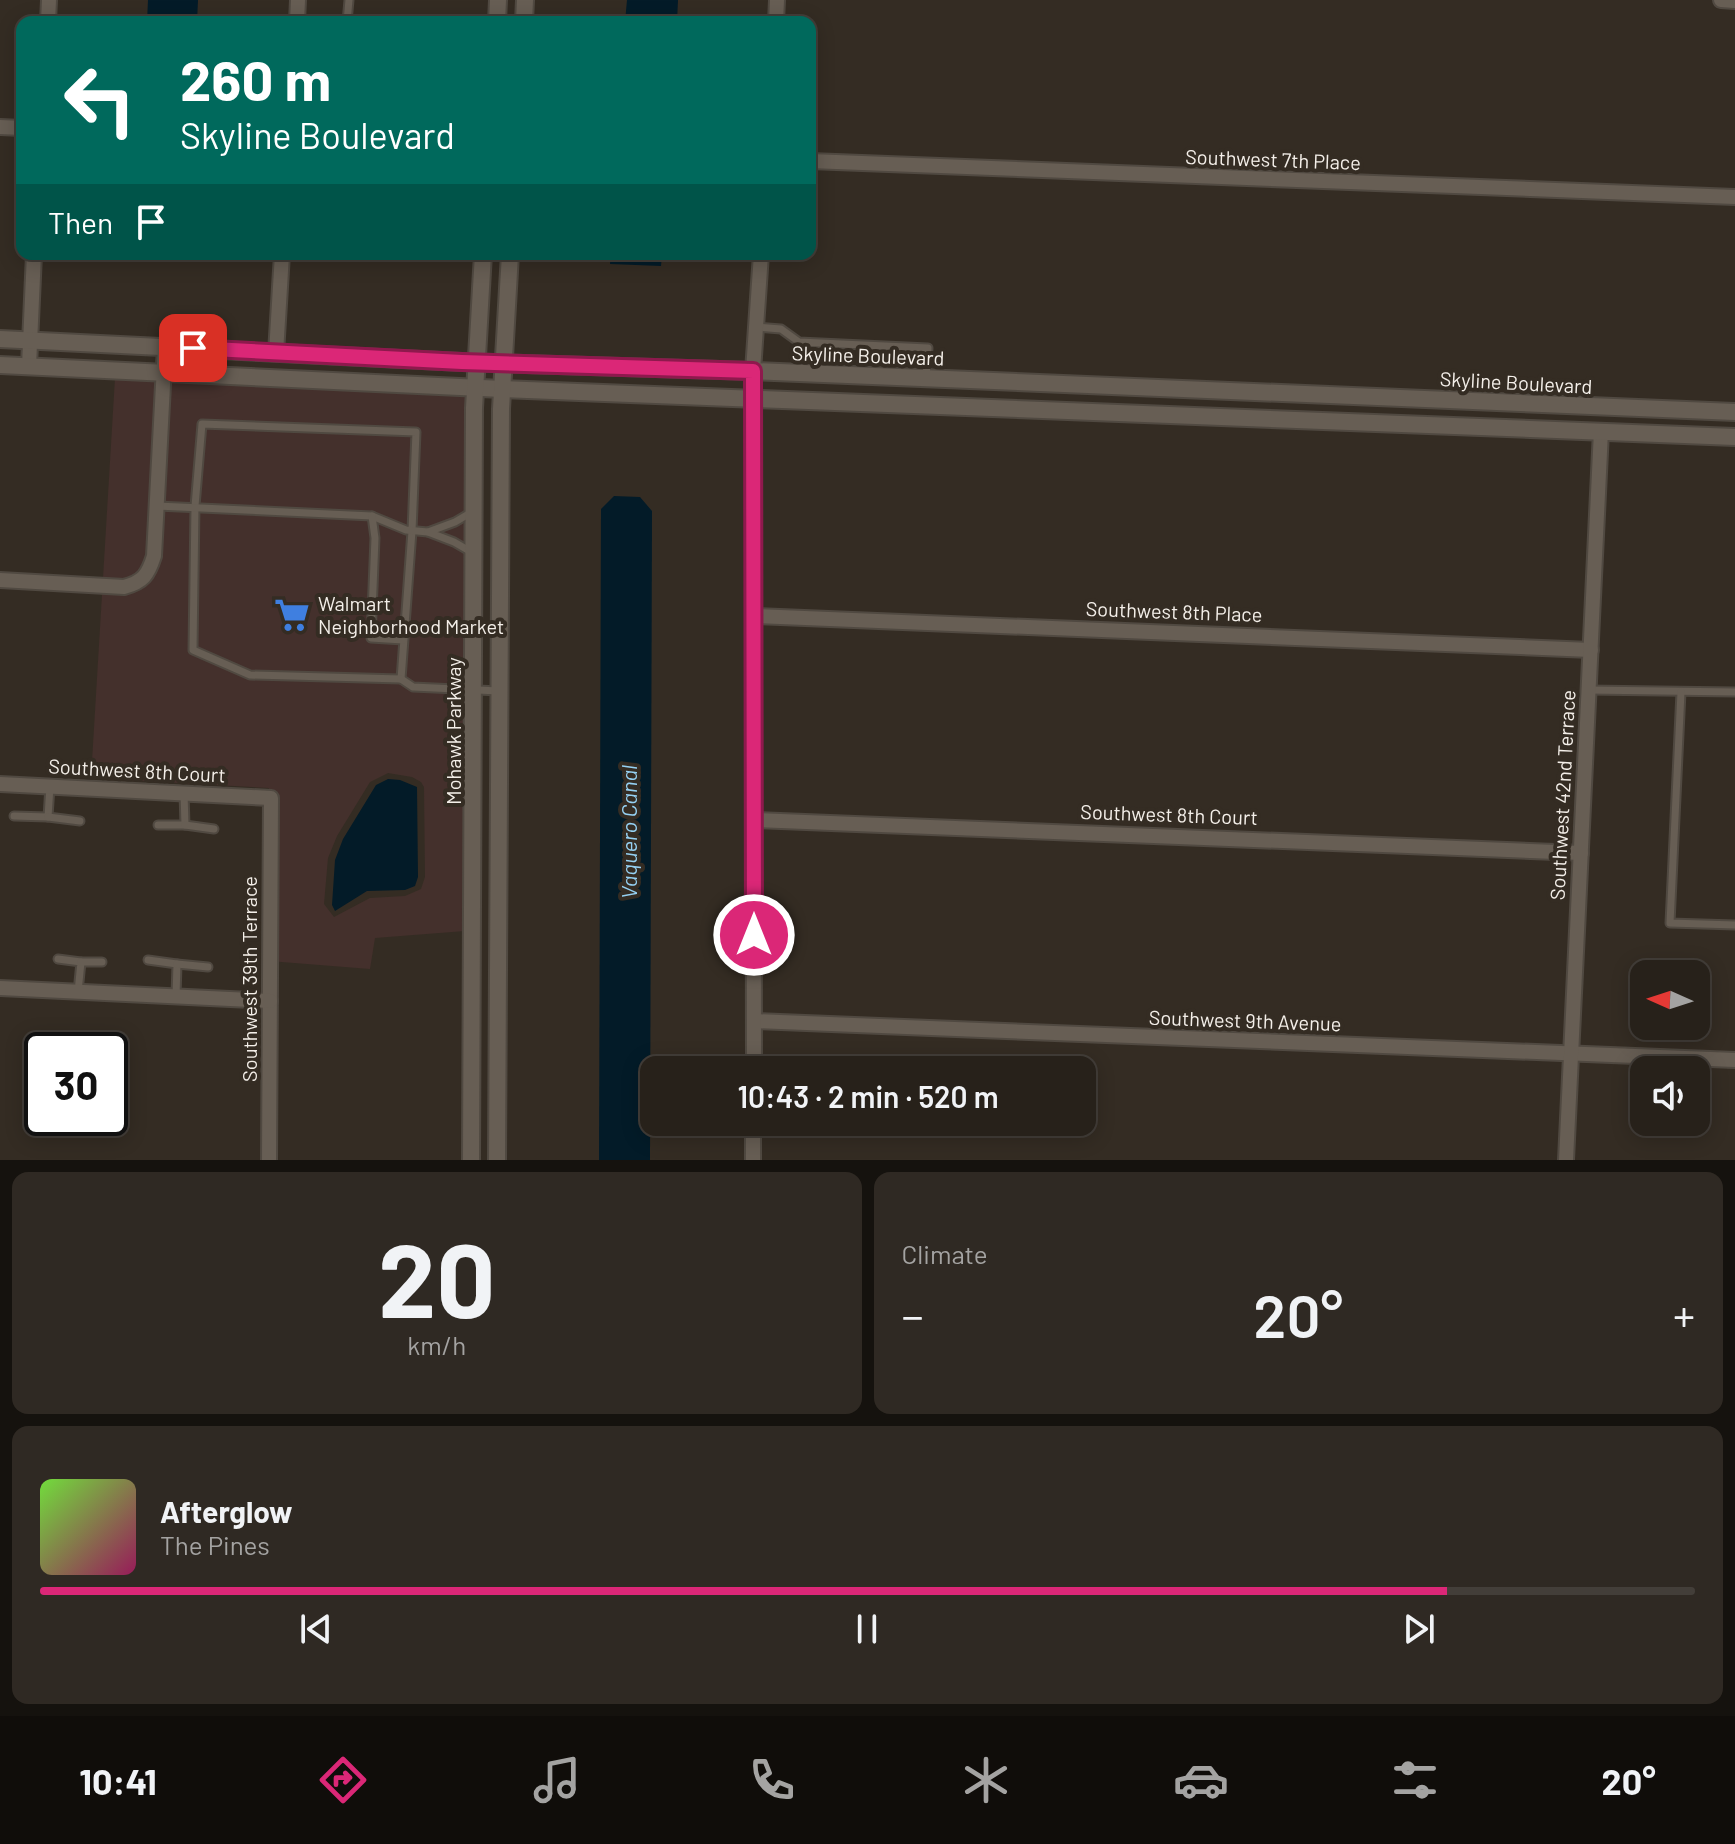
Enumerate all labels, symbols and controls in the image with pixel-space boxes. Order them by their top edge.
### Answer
text: 260 m [180,45,331,112]
icon: left [48,48,152,152]
text: Skyline Boulevard [180,113,455,156]
street label: Southwest 7th Place [1185,144,1361,174]
icon: arrive [129,200,173,244]
text: Then [48,204,113,240]
pin [159,314,227,382]
icon: arrive [171,326,215,370]
street label: Skyline Boulevard [791,340,945,370]
street label: Skyline Boulevard [1439,366,1593,398]
place label: Walmart Neighborhood Market [318,591,504,638]
supermarket icon: Walmart Neighborhood Market [273,596,311,634]
street label: Southwest 8th Place [1085,596,1263,626]
street label: Mohawk Parkway [441,657,465,805]
street label: Southwest 42nd Terrace [1545,689,1579,901]
street label: Southwest 8th Court [48,753,226,787]
water label: Vaquero Canal [615,765,641,899]
street label: Southwest 8th Court [1080,799,1258,829]
street label: Southwest 39th Terrace [237,876,261,1082]
position arrow [712,893,796,977]
north arrow [1630,960,1710,1040]
map controls [1630,960,1710,1136]
street label: Southwest 9th Avenue [1148,1005,1342,1035]
speed limit sign: 30 [24,1032,128,1136]
button: sound [1630,1056,1710,1136]
text: 10:43 · 2 min · 520 m [737,1078,999,1114]
text: 20 [378,1214,496,1339]
text: Climate [902,1238,988,1269]
text: 20° [1253,1278,1343,1350]
text: − [902,1288,924,1341]
text: + [1673,1288,1695,1341]
text: km/h [407,1329,466,1360]
text: Afterglow [160,1493,293,1529]
text: The Pines [160,1529,270,1560]
icon: previous [294,1607,338,1651]
icon: pause [845,1607,889,1651]
icon: next [1397,1607,1441,1651]
icon: directions [315,1752,371,1808]
icon: music [529,1752,585,1808]
icon: phone [744,1752,800,1808]
icon: climate [958,1752,1014,1808]
icon: car [1173,1752,1229,1808]
icon: filters [1387,1752,1443,1808]
text: 10:41 [79,1759,157,1802]
text: 20° [1601,1759,1656,1802]

